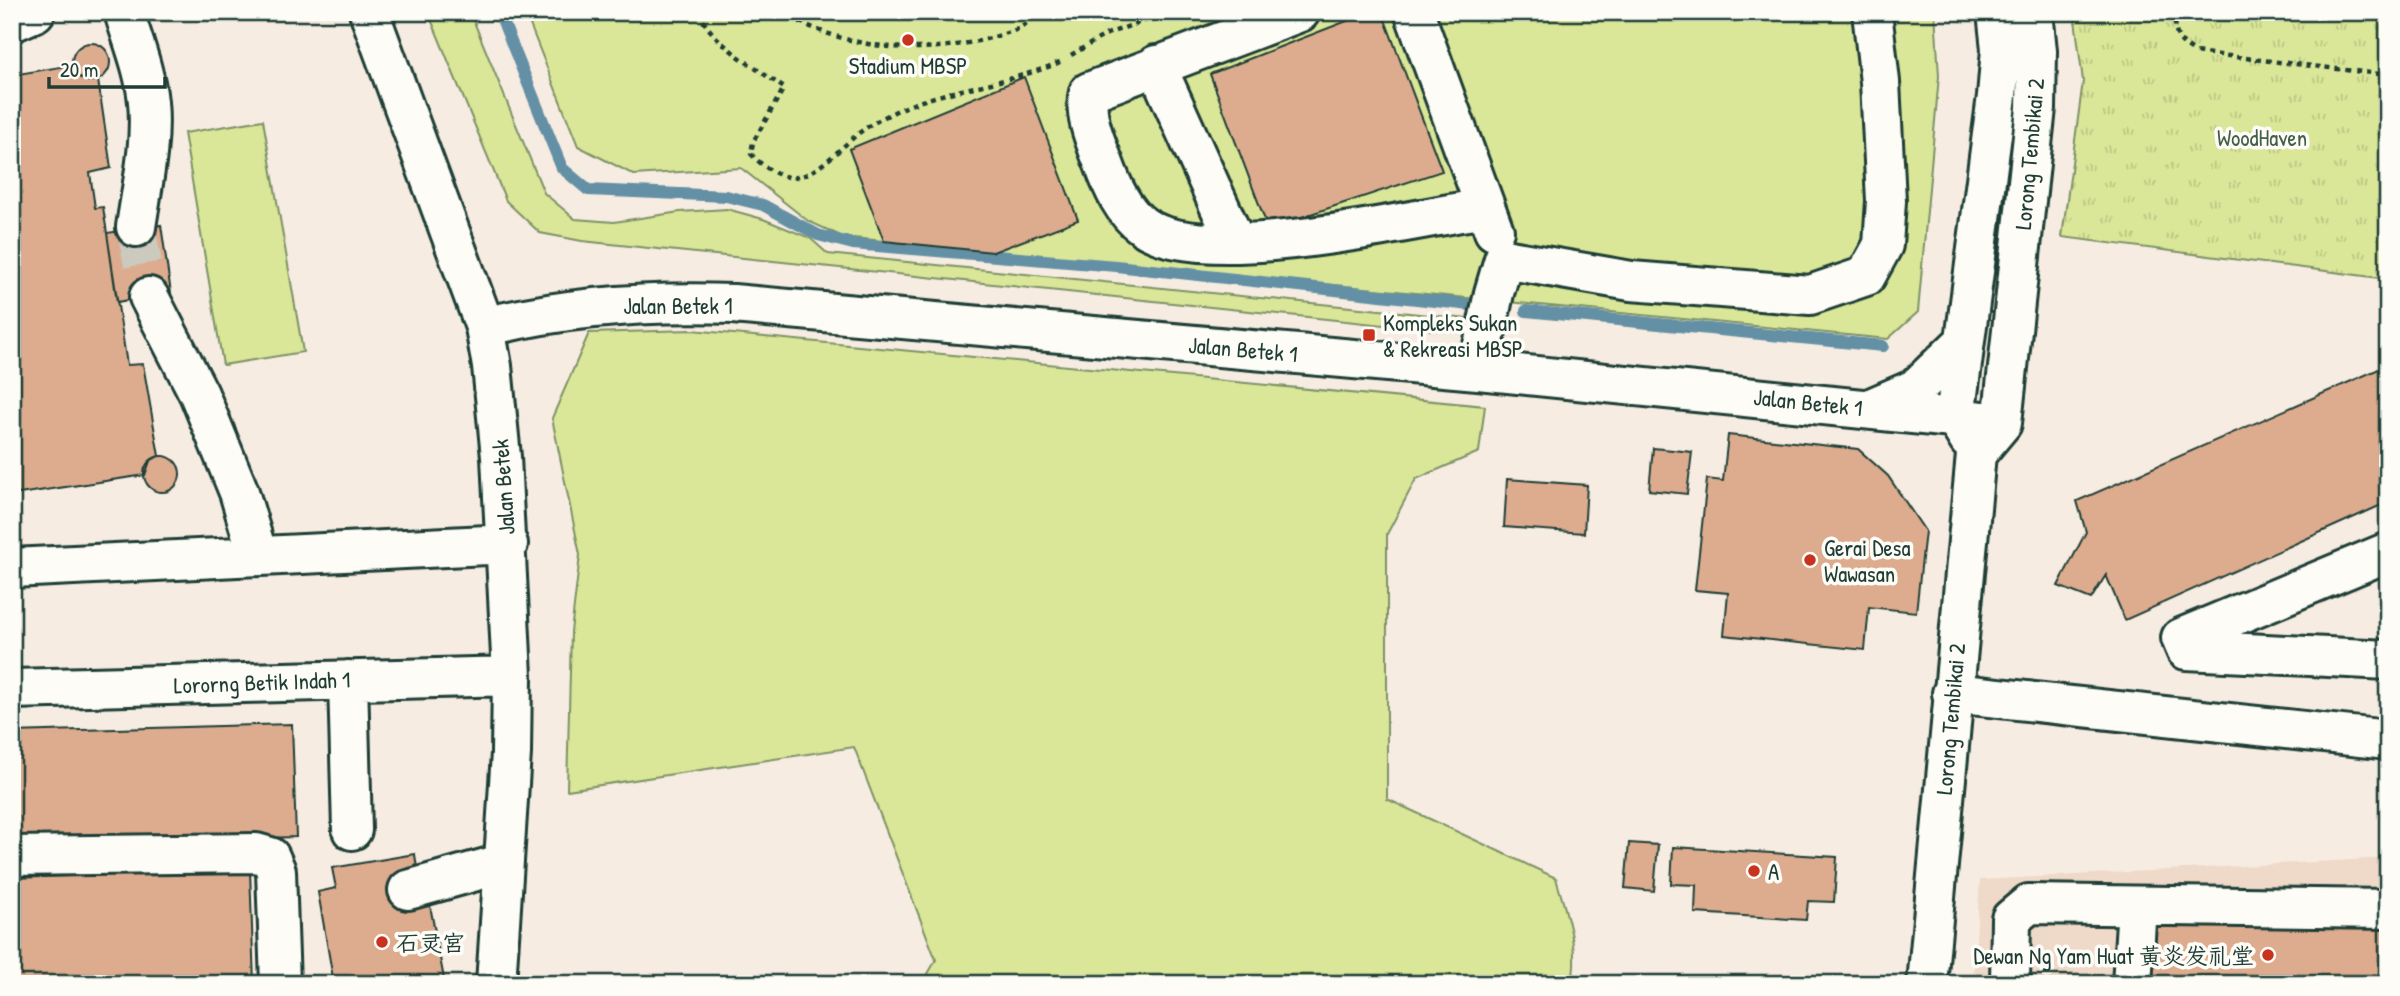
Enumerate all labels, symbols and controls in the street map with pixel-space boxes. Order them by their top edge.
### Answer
marker: Stadium MBSP [900,32,916,48]
scale bar [49,46,164,90]
place label: Stadium MBSP [849,50,967,81]
text: 20 m [60,55,98,84]
street label: Lorong Tembikai 2 [2007,77,2051,231]
park label: WoodHaven [2217,122,2307,153]
street label: Jalan Betek 1 [623,290,733,321]
place label: Kompleks Sukan & Rekreasi MBSP [1383,307,1523,364]
marker: Kompleks Sukan & Rekreasi MBSP [1361,327,1377,343]
street label: Jalan Betek 1 [1187,329,1299,369]
street label: Jalan Betek 1 [1752,381,1864,423]
street label: Jalan Betek [484,438,522,536]
place label: Gerai Desa Wawasan [1824,532,1910,589]
marker: Gerai Desa Wawasan [1802,552,1818,568]
street label: Lorong Tembikai 2 [1928,642,1972,796]
street label: Lororng Betik Indah 1 [173,663,351,701]
place label: A [1768,856,1779,887]
marker: A [1746,863,1762,879]
place label: 石灵宫 [396,927,465,958]
marker: 石灵宫 [374,934,390,950]
place label: Dewan Ng Yam Huat 黄炎发礼堂 [1974,940,2254,971]
marker: Dewan Ng Yam Huat 黄炎发礼堂 [2260,947,2276,963]

